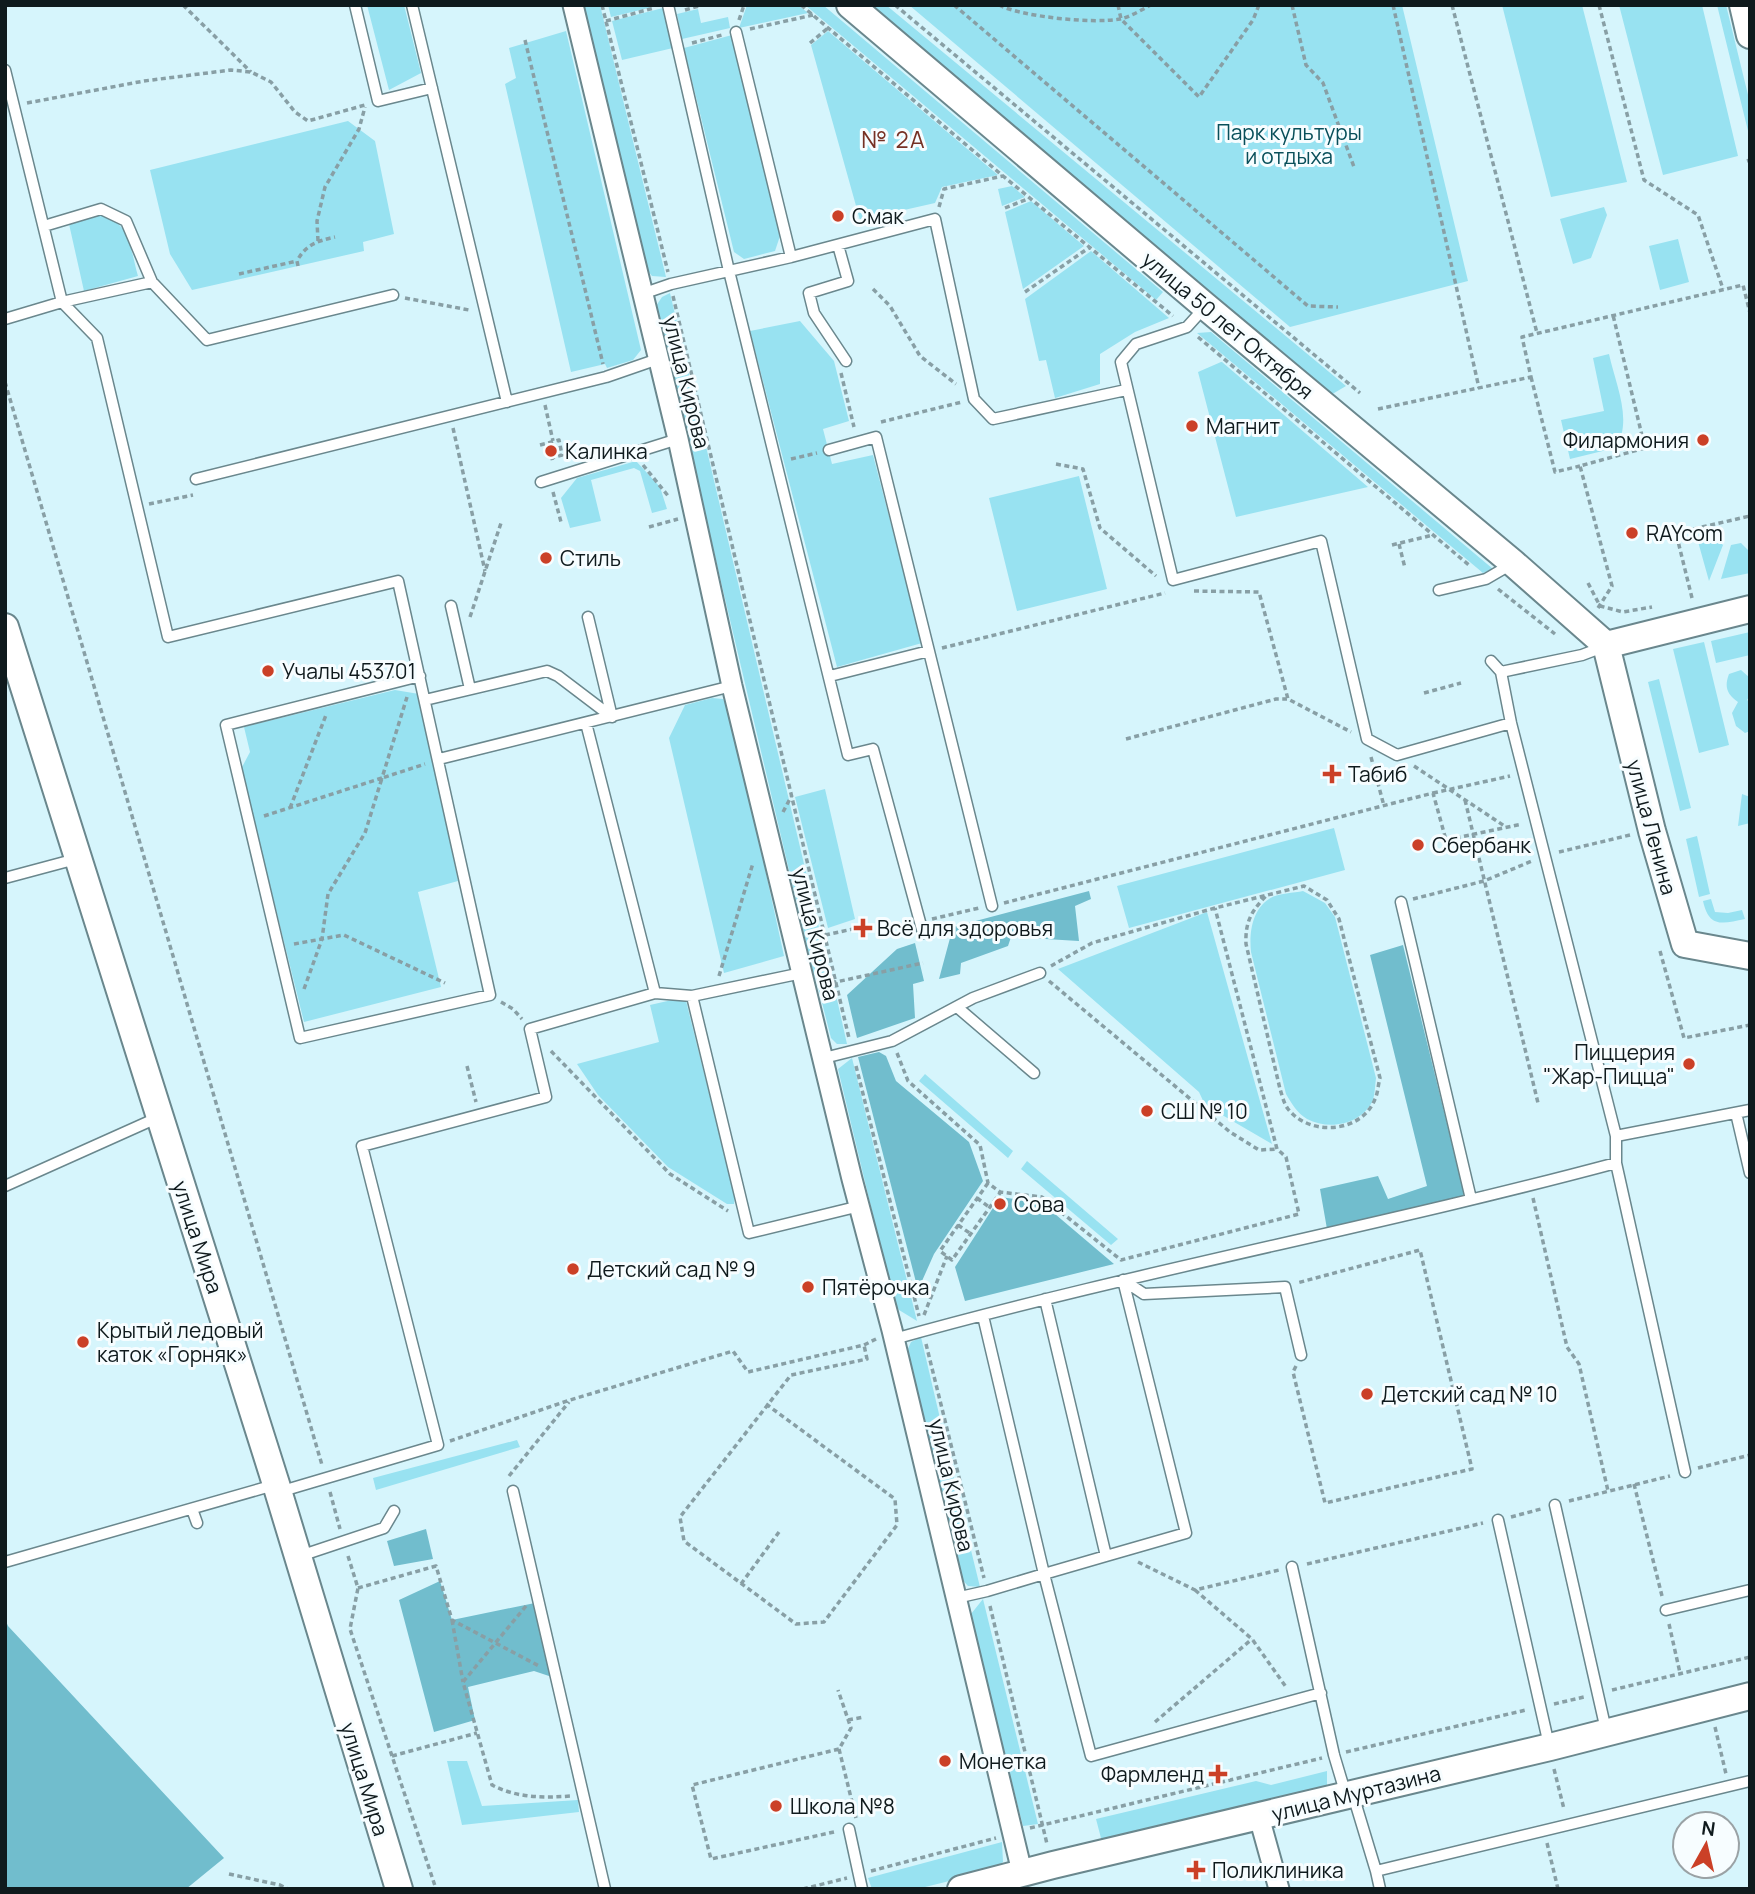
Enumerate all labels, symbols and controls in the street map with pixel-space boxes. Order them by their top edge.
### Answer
park label: Парк культуры и отдыха [1216,118,1362,170]
district label: № 2А [861,123,927,155]
place label: Смак [852,202,904,230]
marker: Смак [830,208,846,224]
street label: улица 50 лет Октября [1136,245,1320,405]
street label: улица Кирова [657,313,717,451]
place label: Магнит [1206,412,1280,440]
marker: Магнит [1184,418,1200,434]
place label: Филармония [1563,426,1689,454]
marker: Филармония [1695,432,1711,448]
place label: Калинка [565,437,648,465]
marker: Калинка [543,443,559,459]
place label: RAYcom [1646,519,1723,547]
marker: RAYcom [1624,525,1640,541]
place label: Стиль [560,544,621,572]
marker: Стиль [538,550,554,566]
place label: Учалы 453701 [282,657,416,685]
marker: Учалы 453701 [260,663,276,679]
street label: улица Ленина [1620,756,1684,898]
place label: Табиб [1348,760,1407,788]
marker: Табиб [1322,764,1342,784]
place label: Сбербанк [1432,831,1531,859]
marker: Сбербанк [1410,837,1426,853]
street label: улица Кирова [786,865,846,1003]
place label: Всё для здоровья [877,914,1053,942]
marker: Всё для здоровья [855,920,871,936]
place label: Пиццерия "Жар-Пицца" [1543,1038,1675,1090]
marker: Пиццерия "Жар-Пицца" [1681,1056,1697,1072]
place label: СШ № 10 [1161,1097,1248,1125]
marker: СШ № 10 [1139,1103,1155,1119]
street label: улица Мира [167,1177,229,1297]
place label: Сова [1014,1190,1064,1218]
marker: Сова [992,1196,1008,1212]
place label: Детский сад № 9 [587,1255,756,1283]
marker: Детский сад № 9 [565,1261,581,1277]
place label: Пятёрочка [822,1273,929,1301]
marker: Пятёрочка [800,1279,816,1295]
place label: Крытый ледовый каток «Горняк» [97,1316,263,1368]
marker: Крытый ледовый каток «Горняк» [75,1334,91,1350]
place label: Детский сад № 10 [1381,1380,1558,1408]
marker: Детский сад № 10 [1359,1386,1375,1402]
street label: улица Кирова [923,1416,981,1554]
street label: улица Мира [334,1719,396,1839]
place label: Монетка [959,1747,1046,1775]
marker: Монетка [937,1753,953,1769]
street label: улица Муртазина [1269,1758,1443,1828]
place label: Фармленд [1101,1760,1204,1788]
marker: Фармленд [1210,1766,1226,1782]
place label: Школа №8 [790,1792,895,1820]
marker: Школа №8 [768,1798,784,1814]
north arrow [1671,1810,1741,1880]
text: N [1700,1814,1717,1842]
place label: Поликлиника [1212,1856,1344,1884]
marker: Поликлиника [1186,1860,1206,1880]

